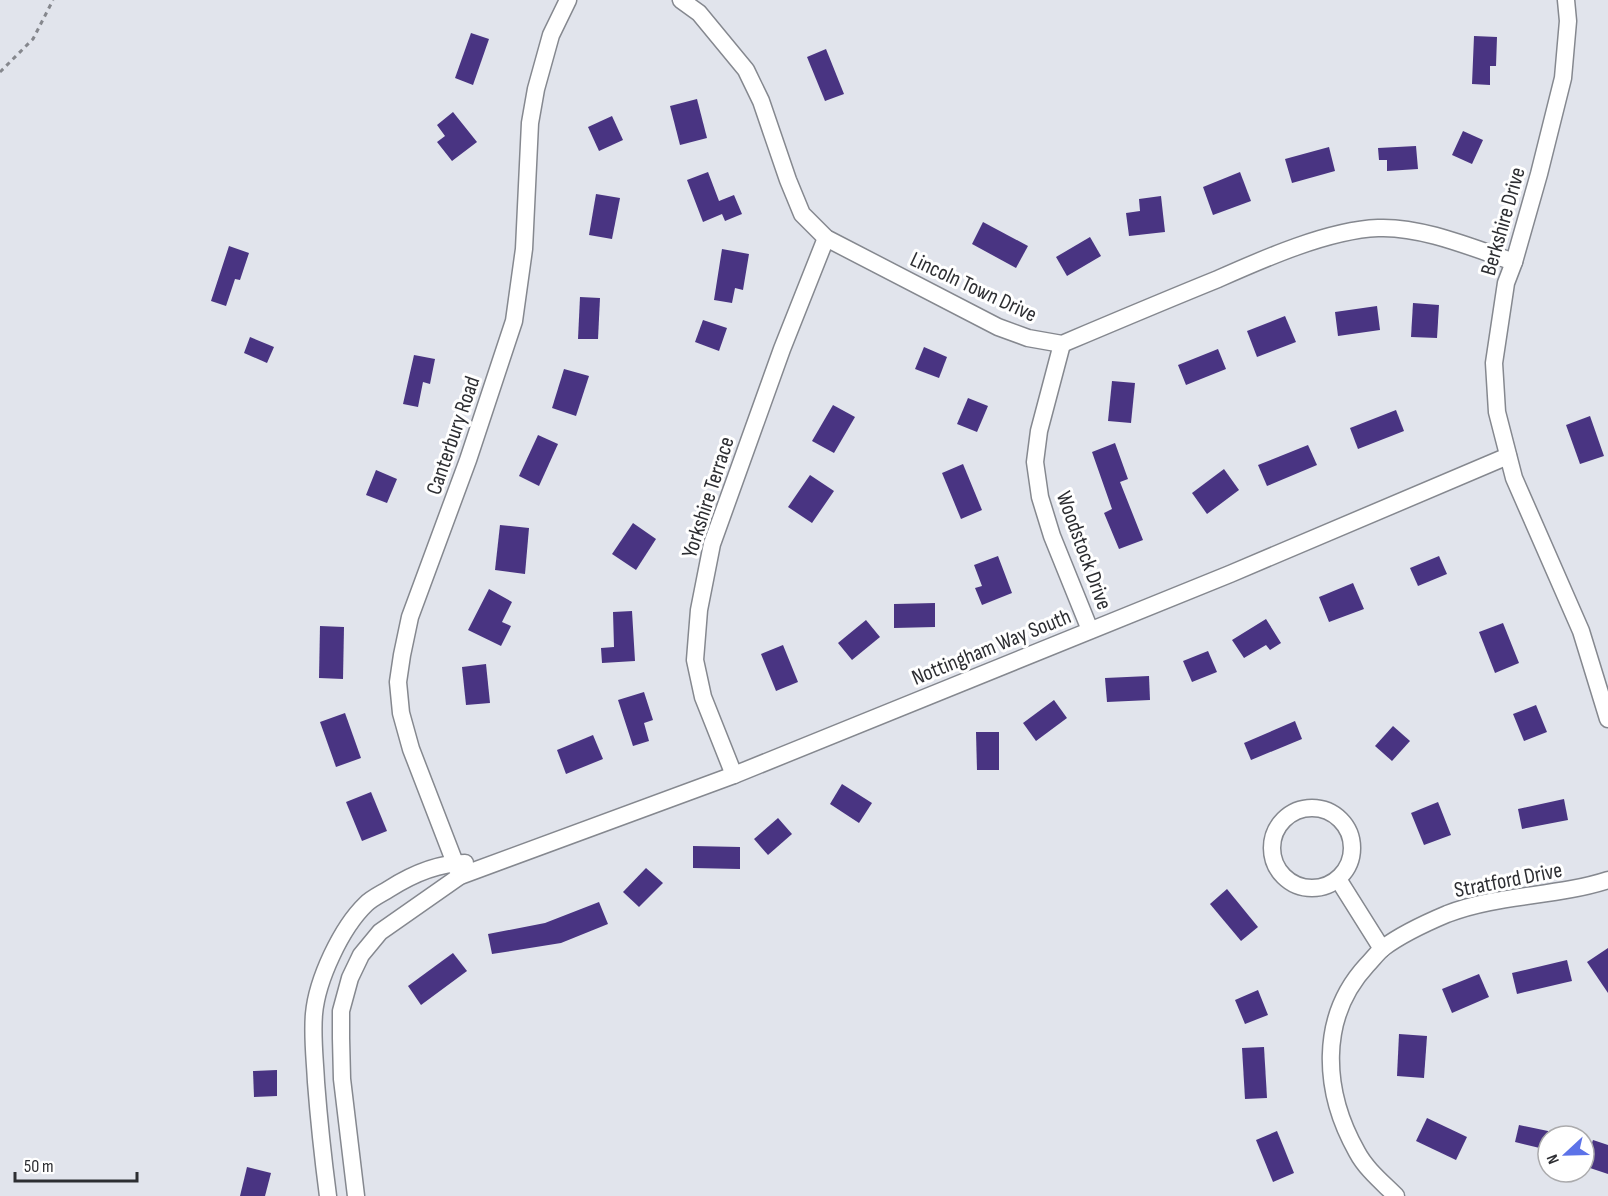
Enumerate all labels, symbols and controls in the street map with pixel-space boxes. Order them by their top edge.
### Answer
street label: Berkshire Drive [1475,164,1532,279]
street label: Lincoln Town Drive [906,246,1041,328]
street label: Canterbury Road [421,373,486,498]
street label: Yorkshire Terrace [676,433,741,562]
street label: Woodstock Drive [1050,488,1117,613]
street label: Nottingham Way South [908,603,1075,692]
street label: Stratford Drive [1452,857,1565,904]
north arrow [1536,1124,1596,1184]
scale bar [15,1145,136,1183]
text: N [1543,1152,1564,1167]
text: 50 m [24,1156,54,1177]

